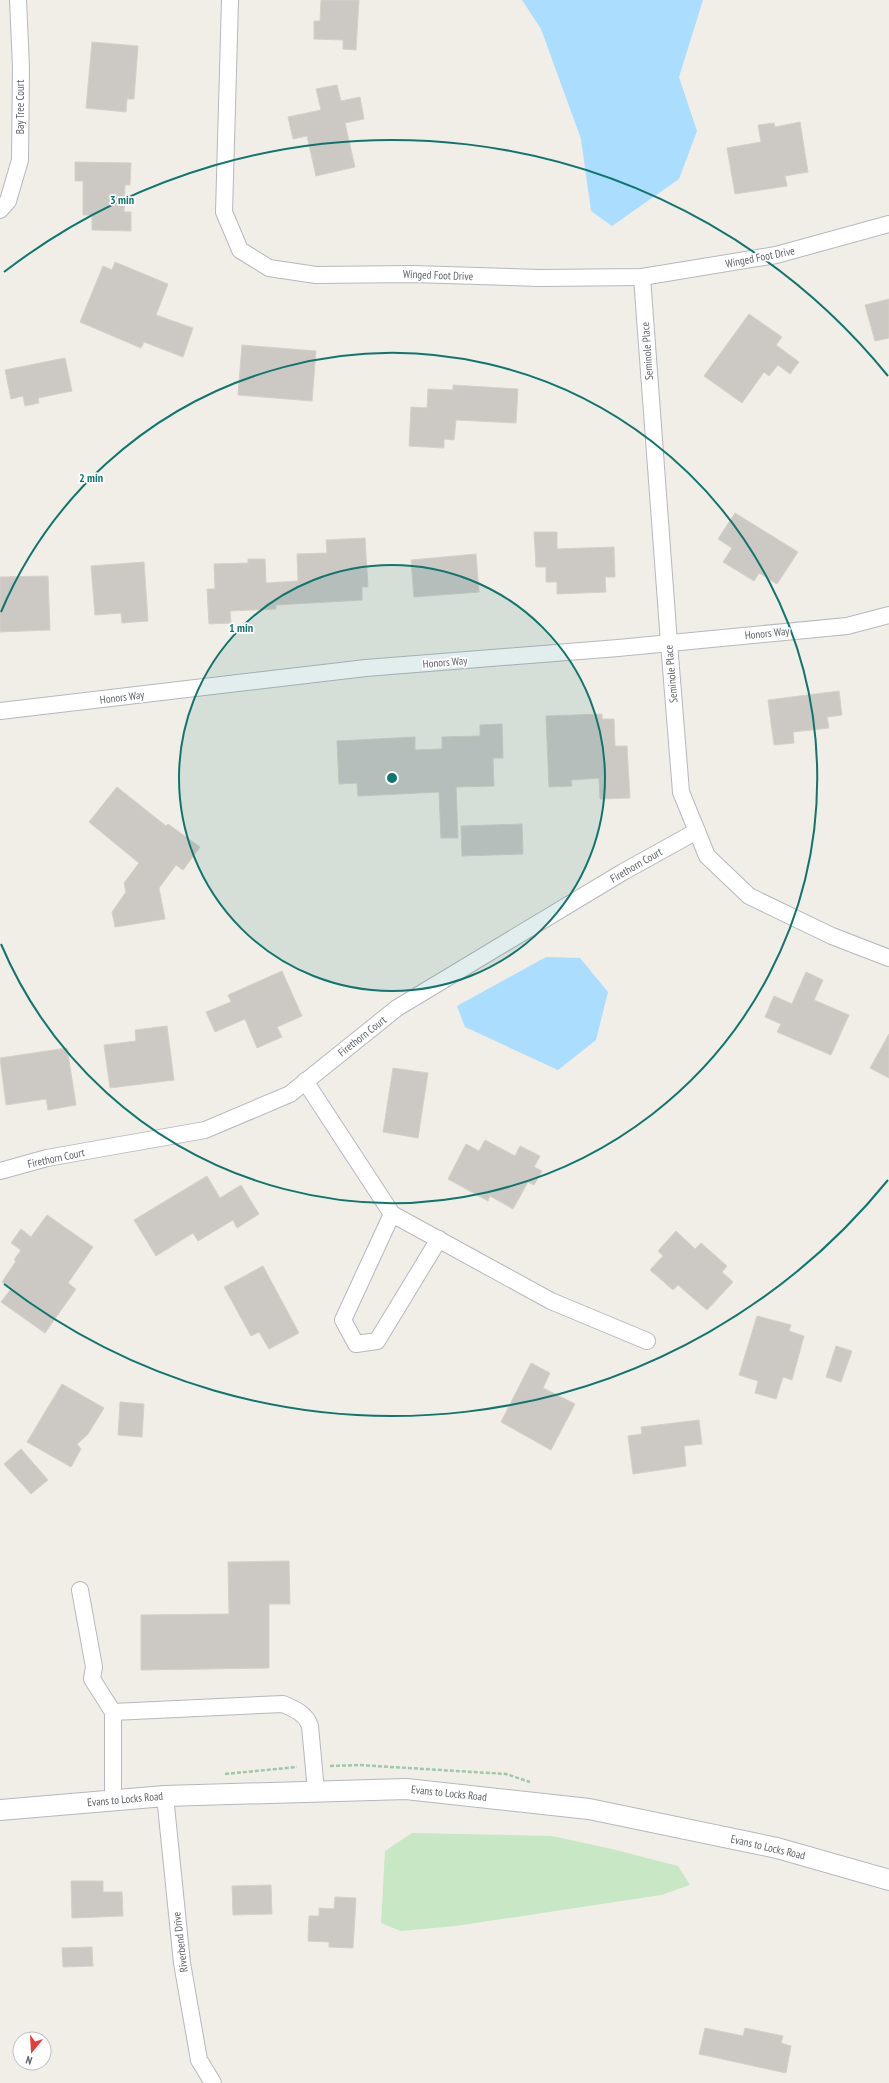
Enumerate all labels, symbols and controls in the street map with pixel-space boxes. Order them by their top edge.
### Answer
street label: Bay Tree Court [13,80,27,134]
text: 3 min [110,192,134,207]
street label: Winged Foot Drive [724,243,796,271]
street label: Winged Foot Drive [403,267,474,283]
street label: Seminole Place [638,321,656,380]
text: 2 min [79,470,103,485]
text: 1 min [229,620,253,635]
street label: Honors Way [744,624,791,642]
street label: Seminole Place [661,644,681,704]
street label: Honors Way [422,653,469,671]
street label: Honors Way [99,687,146,707]
centre of rings [385,771,399,785]
street label: Firethorn Court [607,844,665,886]
street label: Firethorn Court [335,1013,389,1059]
street label: Firethorn Court [26,1145,86,1171]
street label: Evans to Locks Road [410,1782,488,1804]
street label: Evans to Locks Road [86,1789,164,1809]
street label: Evans to Locks Road [729,1832,807,1862]
street label: Riverbend Drive [169,1911,191,1973]
north arrow [12,2031,52,2071]
text: N [24,2053,34,2068]

